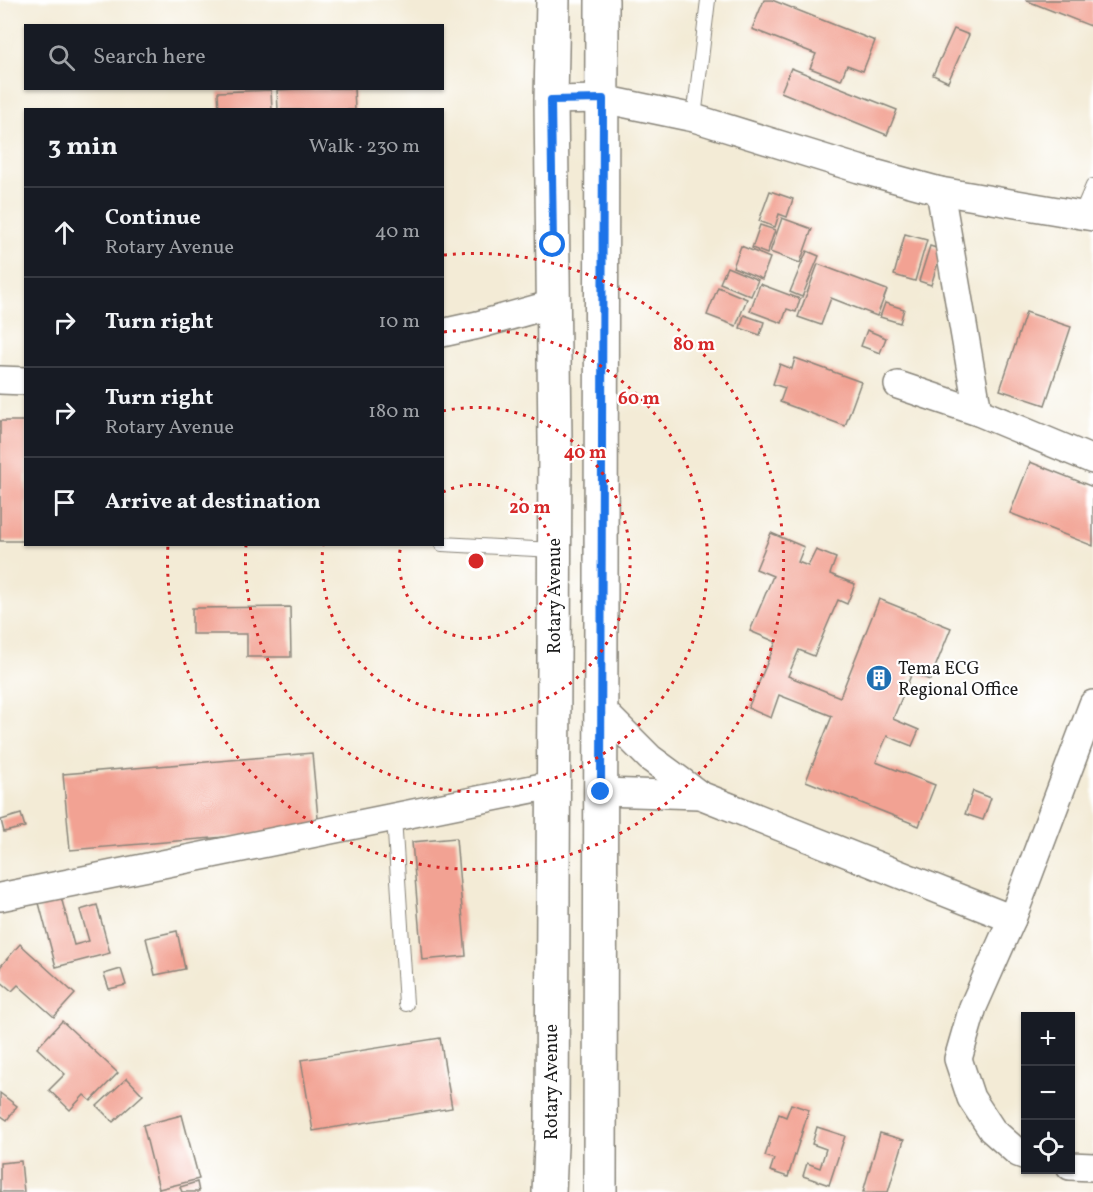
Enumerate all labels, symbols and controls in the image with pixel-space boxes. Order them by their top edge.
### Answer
search box [24,24,444,90]
icon: search [45,41,78,74]
text: Search here [93,42,206,73]
text: 3 min [48,129,118,165]
text: Walk · 230 m [309,133,420,161]
text: Continue [105,203,201,234]
icon: ahead [48,216,81,249]
text: 40 m [375,218,420,246]
route start [539,231,565,257]
text: Rotary Avenue [105,234,234,262]
icon: right [48,306,81,339]
text: Turn right [105,307,213,338]
text: 10 m [379,308,420,336]
text: 80 m [673,333,715,358]
text: Turn right [105,383,213,414]
text: 60 m [618,387,660,412]
icon: right [48,396,81,429]
text: 180 m [368,398,420,426]
text: Rotary Avenue [105,414,234,442]
text: 40 m [564,441,606,466]
icon: arrive [48,486,81,519]
text: Arrive at destination [105,487,321,518]
text: 20 m [509,496,551,521]
street label: Rotary Avenue [543,538,568,654]
centre of rings [466,551,486,571]
place label: Tema ECG Regional Office [898,657,1018,703]
building icon: Tema ECG Regional Office [864,663,894,693]
route end [587,778,613,804]
map controls [1021,1012,1075,1174]
button: + [1021,1012,1075,1066]
street label: Rotary Avenue [540,1024,565,1140]
button: − [1021,1066,1075,1120]
button: locate [1021,1120,1075,1174]

